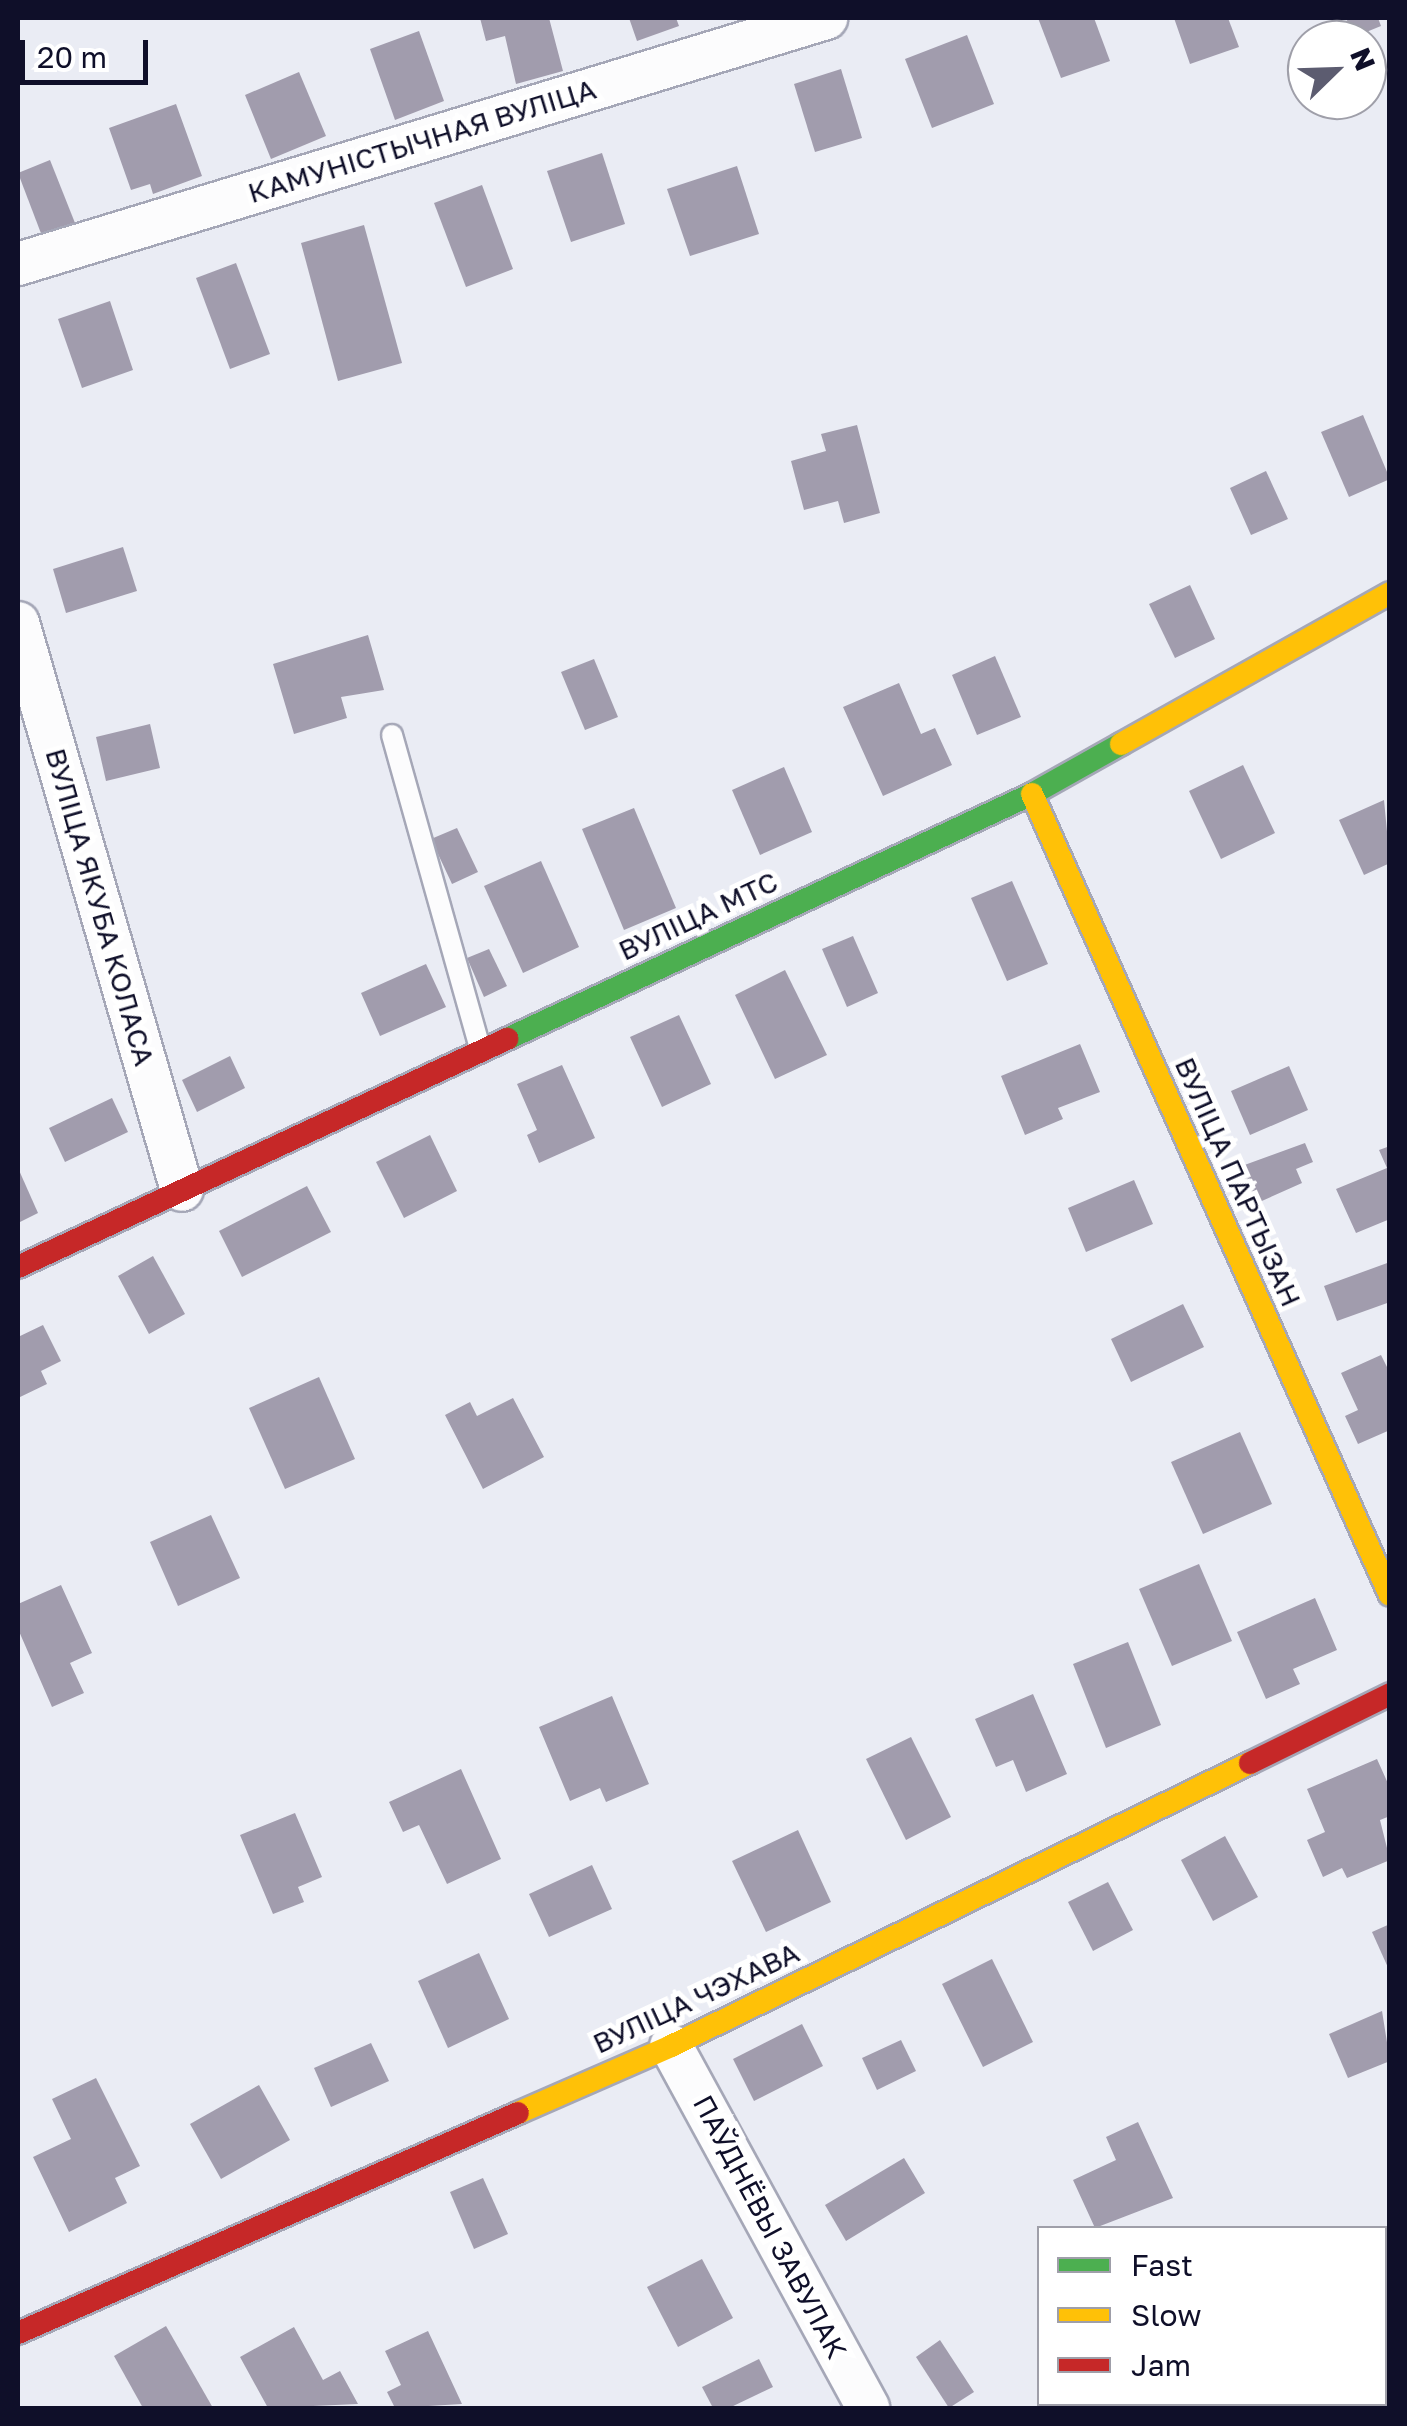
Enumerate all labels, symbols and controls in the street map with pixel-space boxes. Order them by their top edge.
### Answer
scale bar [25,20,152,82]
north arrow [1287,20,1387,120]
text: 20 m [37,39,107,75]
text: N [1344,43,1383,75]
street label: КАМУНІСТЫЧНАЯ ВУЛІЦА [244,72,600,210]
street label: ВУЛІЦА ЯКУБА КОЛАСА [39,745,161,1069]
street label: ВУЛІЦА МТС [613,865,783,967]
street label: ВУЛІЦА ПАРТЫЗАН [1168,1052,1308,1312]
street label: ВУЛІЦА ЧЭХАВА [588,1936,804,2060]
street label: ПАЎДНЁВЫ ЗАВУЛАК [686,2089,854,2365]
legend [1037,2226,1387,2406]
text: Fast [1131,2247,1193,2283]
text: Slow [1131,2297,1202,2333]
text: Jam [1131,2347,1191,2383]

